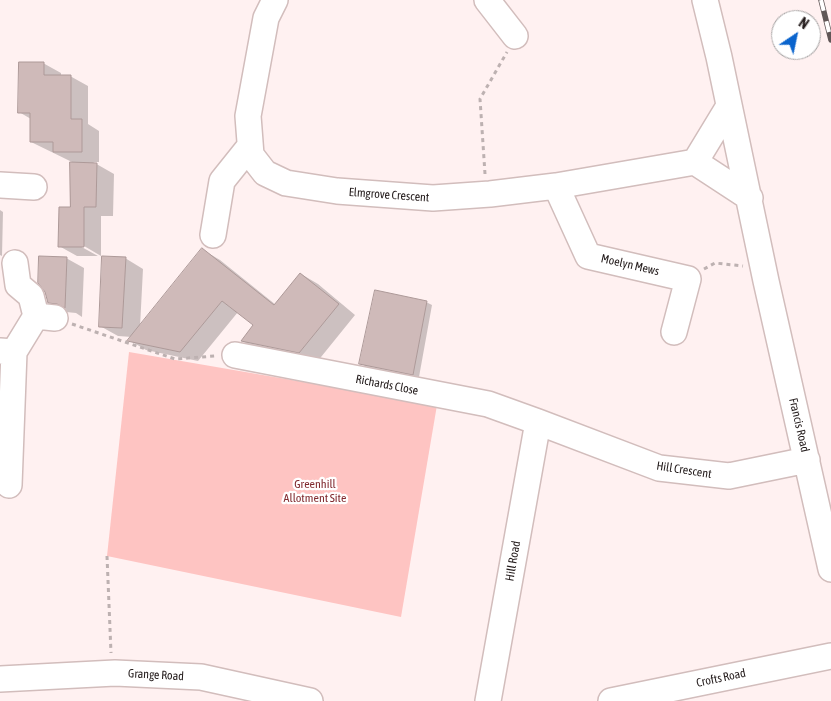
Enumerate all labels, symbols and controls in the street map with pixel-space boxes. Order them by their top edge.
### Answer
north arrow [771,10,821,60]
text: N [796,14,812,32]
street label: Elmgrove Crescent [348,185,430,205]
street label: Moelyn Mews [599,251,661,279]
street label: Richards Close [354,372,420,398]
street label: Francis Road [786,396,812,454]
street label: Hill Crescent [655,459,713,481]
park label: Greenhill Allotment Site [284,477,346,505]
street label: Hill Road [502,540,524,582]
street label: Grange Road [128,666,184,684]
street label: Crofts Road [695,666,747,690]

